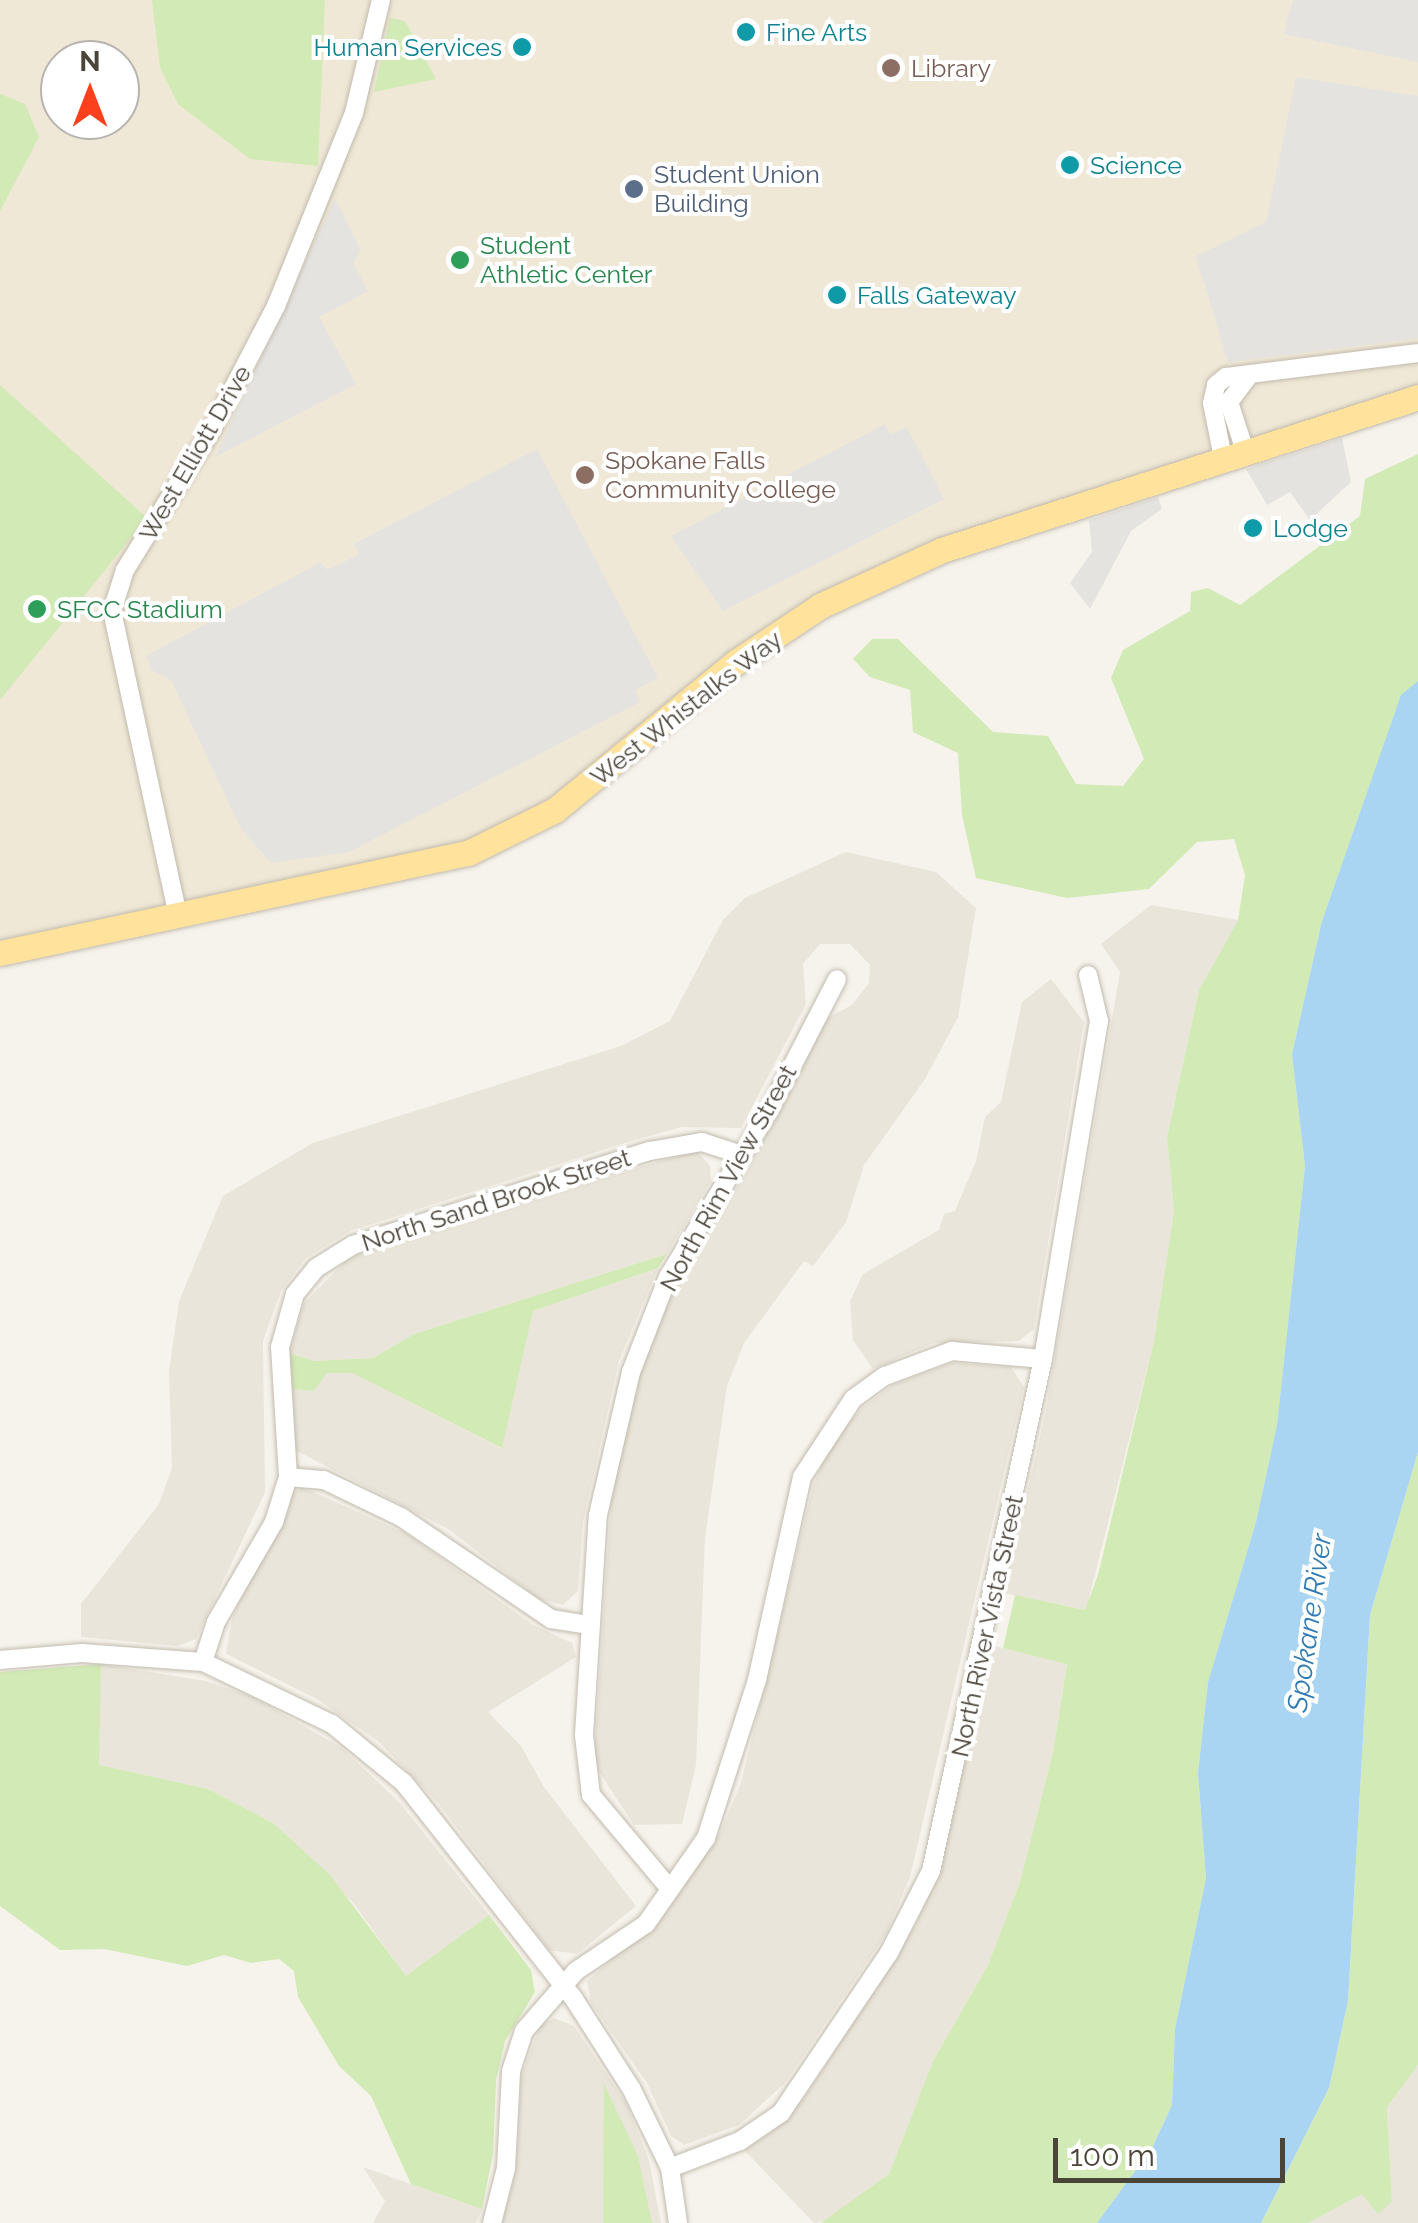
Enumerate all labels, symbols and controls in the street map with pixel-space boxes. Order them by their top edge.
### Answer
place label: Fine Arts [766,17,868,47]
marker: Fine Arts [735,21,757,43]
place label: Human Services [313,32,502,62]
marker: Human Services [511,36,533,58]
north arrow [40,40,140,140]
text: N [79,45,101,78]
place label: Library [911,53,991,83]
marker: Library [880,57,902,79]
place label: Science [1090,150,1182,180]
marker: Science [1059,154,1081,176]
place label: Student Union Building [654,160,820,219]
marker: Student Union Building [623,178,645,200]
place label: Student Athletic Center [480,231,652,290]
marker: Student Athletic Center [449,249,471,271]
place label: Falls Gateway [857,280,1016,310]
marker: Falls Gateway [826,284,848,306]
street label: West Elliott Drive [133,360,257,546]
place label: Spokane Falls Community College [605,446,837,505]
marker: Spokane Falls Community College [574,464,596,486]
place label: Lodge [1273,513,1348,543]
marker: Lodge [1242,517,1264,539]
place label: SFCC Stadium [57,594,223,624]
marker: SFCC Stadium [26,598,48,620]
street label: West Whistalks Way [584,623,788,793]
street label: North Rim View Street [653,1059,803,1297]
street label: North Sand Brook Street [358,1142,634,1258]
street label: North River Vista Street [944,1492,1030,1760]
water label: Spokane River [1281,1532,1339,1714]
scale bar [1058,2118,1290,2180]
text: 100 m [1070,2138,1155,2173]

